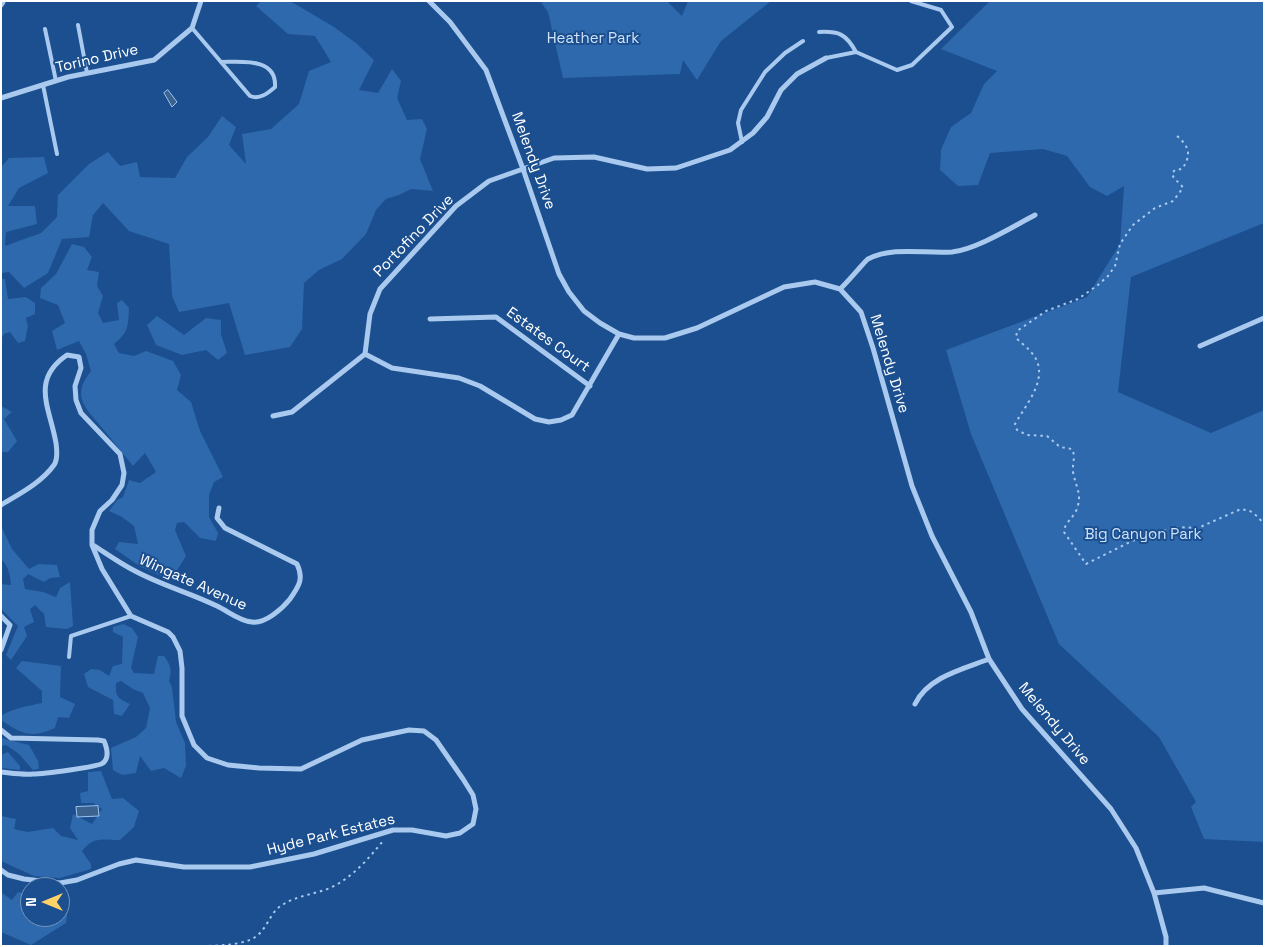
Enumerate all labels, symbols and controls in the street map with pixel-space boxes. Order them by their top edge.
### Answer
park label: Heather Park [547,30,639,48]
street label: Torino Drive [54,41,140,77]
street label: Melendy Drive [507,110,559,212]
street label: Portofino Drive [370,191,458,281]
street label: Estates Court [503,304,593,376]
street label: Melendy Drive [865,312,913,416]
park label: Big Canyon Park [1084,526,1202,544]
street label: Wingate Avenue [136,551,250,615]
street label: Melendy Drive [1014,679,1094,769]
street label: Hyde Park Estates [265,810,397,860]
north arrow [20,877,70,927]
text: N [22,897,40,907]

